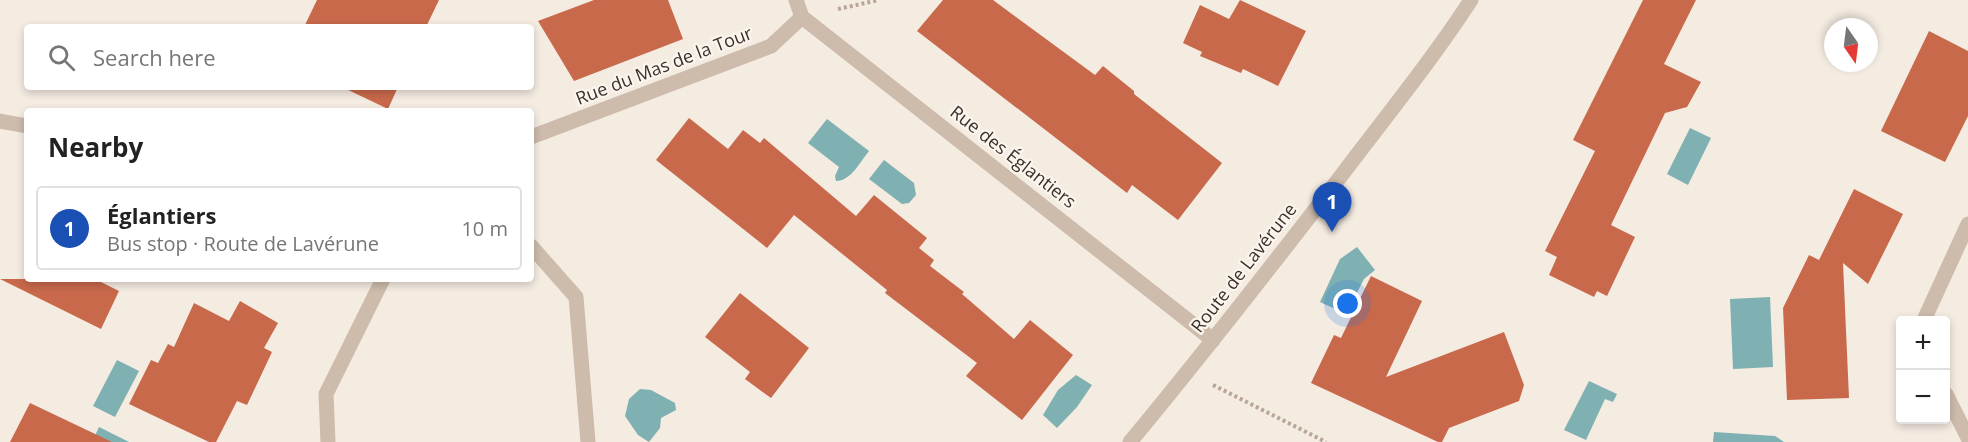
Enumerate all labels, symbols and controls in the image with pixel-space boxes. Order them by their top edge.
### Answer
north arrow [1824,18,1878,72]
street label: Rue du Mas de la Tour [572,20,756,110]
search box [24,24,534,90]
icon: search [45,41,78,74]
text: Search here [93,42,216,72]
street label: Rue des Églantiers [946,99,1082,213]
text: Nearby [48,129,143,165]
pin: 1 [1312,182,1352,232]
street label: Route de Lavérune [1185,198,1301,337]
text: Églantiers [107,200,216,230]
text: 1 [64,215,75,242]
text: 10 m [461,215,508,242]
text: Bus stop · Route de Lavérune [107,230,379,257]
your location [1333,289,1362,318]
map controls [1896,316,1950,424]
button: + [1896,316,1950,370]
button: − [1896,370,1950,424]

